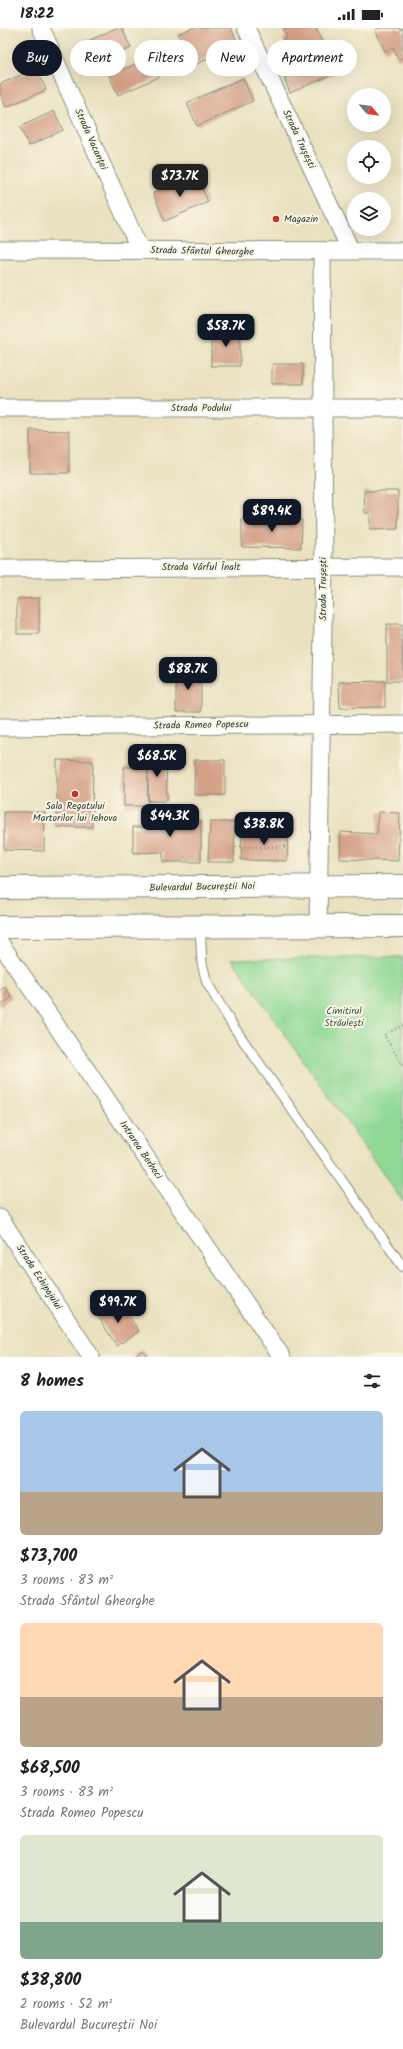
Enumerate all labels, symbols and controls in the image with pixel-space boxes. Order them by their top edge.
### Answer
text: 18:22 [20,2,55,26]
chip: Buy [12,40,62,76]
chip: Rent [70,40,126,76]
chip: Filters [134,40,198,76]
chip: New [206,40,259,76]
chip: Apartment [267,40,357,76]
north arrow [347,88,391,132]
map controls [347,88,391,236]
street label: Strada Vacanței [70,106,112,173]
street label: Strada Trușești [278,107,320,172]
button: locate [347,140,391,184]
pin: $73.7K [147,164,213,198]
text: $73.7K [161,166,199,187]
button: layers [347,192,391,236]
place label: Magazin [284,211,318,227]
marker: Magazin [271,214,281,224]
street label: Strada Sfântul Gheorghe [150,242,254,260]
pin: $58.7K [193,314,259,348]
text: $58.7K [207,316,246,337]
street label: Strada Podului [171,400,232,416]
pin: $89.4K [239,499,305,533]
text: $89.4K [252,501,292,522]
street label: Strada Trușești [315,557,331,621]
street label: Strada Vârful Înalt [162,559,240,575]
pin: $88.7K [155,657,221,691]
text: $88.7K [168,659,208,680]
street label: Strada Romeo Popescu [153,716,249,734]
pin: $68.5K [124,744,190,778]
text: $68.5K [137,746,177,767]
marker: Sala Regatului Martorilor lui Iehova [70,789,80,799]
place label: Sala Regatului Martorilor lui Iehova [33,798,117,826]
pin: $44.3K [137,804,203,838]
text: $44.3K [150,806,190,827]
pin: $38.8K [231,812,297,846]
text: $38.8K [243,814,285,835]
street label: Bulevardul Bucureștii Noi [149,878,255,896]
park label: Cimitirul Străulești [324,1003,364,1031]
street label: Intrarea Berheci [115,1117,167,1183]
street label: Strada Echipajului [12,1241,67,1313]
pin: $99.7K [85,1290,151,1324]
text: $99.7K [99,1292,137,1313]
text: 8 homes [20,1368,84,1395]
icon: filters [361,1370,383,1392]
icon: home [166,1437,238,1509]
text: $73,700 [20,1543,77,1570]
text: 3 rooms · 83 m² [20,1570,113,1591]
text: Strada Sfântul Gheorghe [20,1591,155,1612]
icon: home [166,1649,238,1721]
text: $68,500 [20,1755,80,1782]
text: 3 rooms · 83 m² [20,1782,113,1803]
text: Strada Romeo Popescu [20,1803,144,1824]
icon: home [166,1861,238,1933]
text: $38,800 [20,1967,81,1994]
text: 2 rooms · 52 m² [20,1994,112,2015]
text: Bulevardul Bucureștii Noi [20,2015,157,2036]

